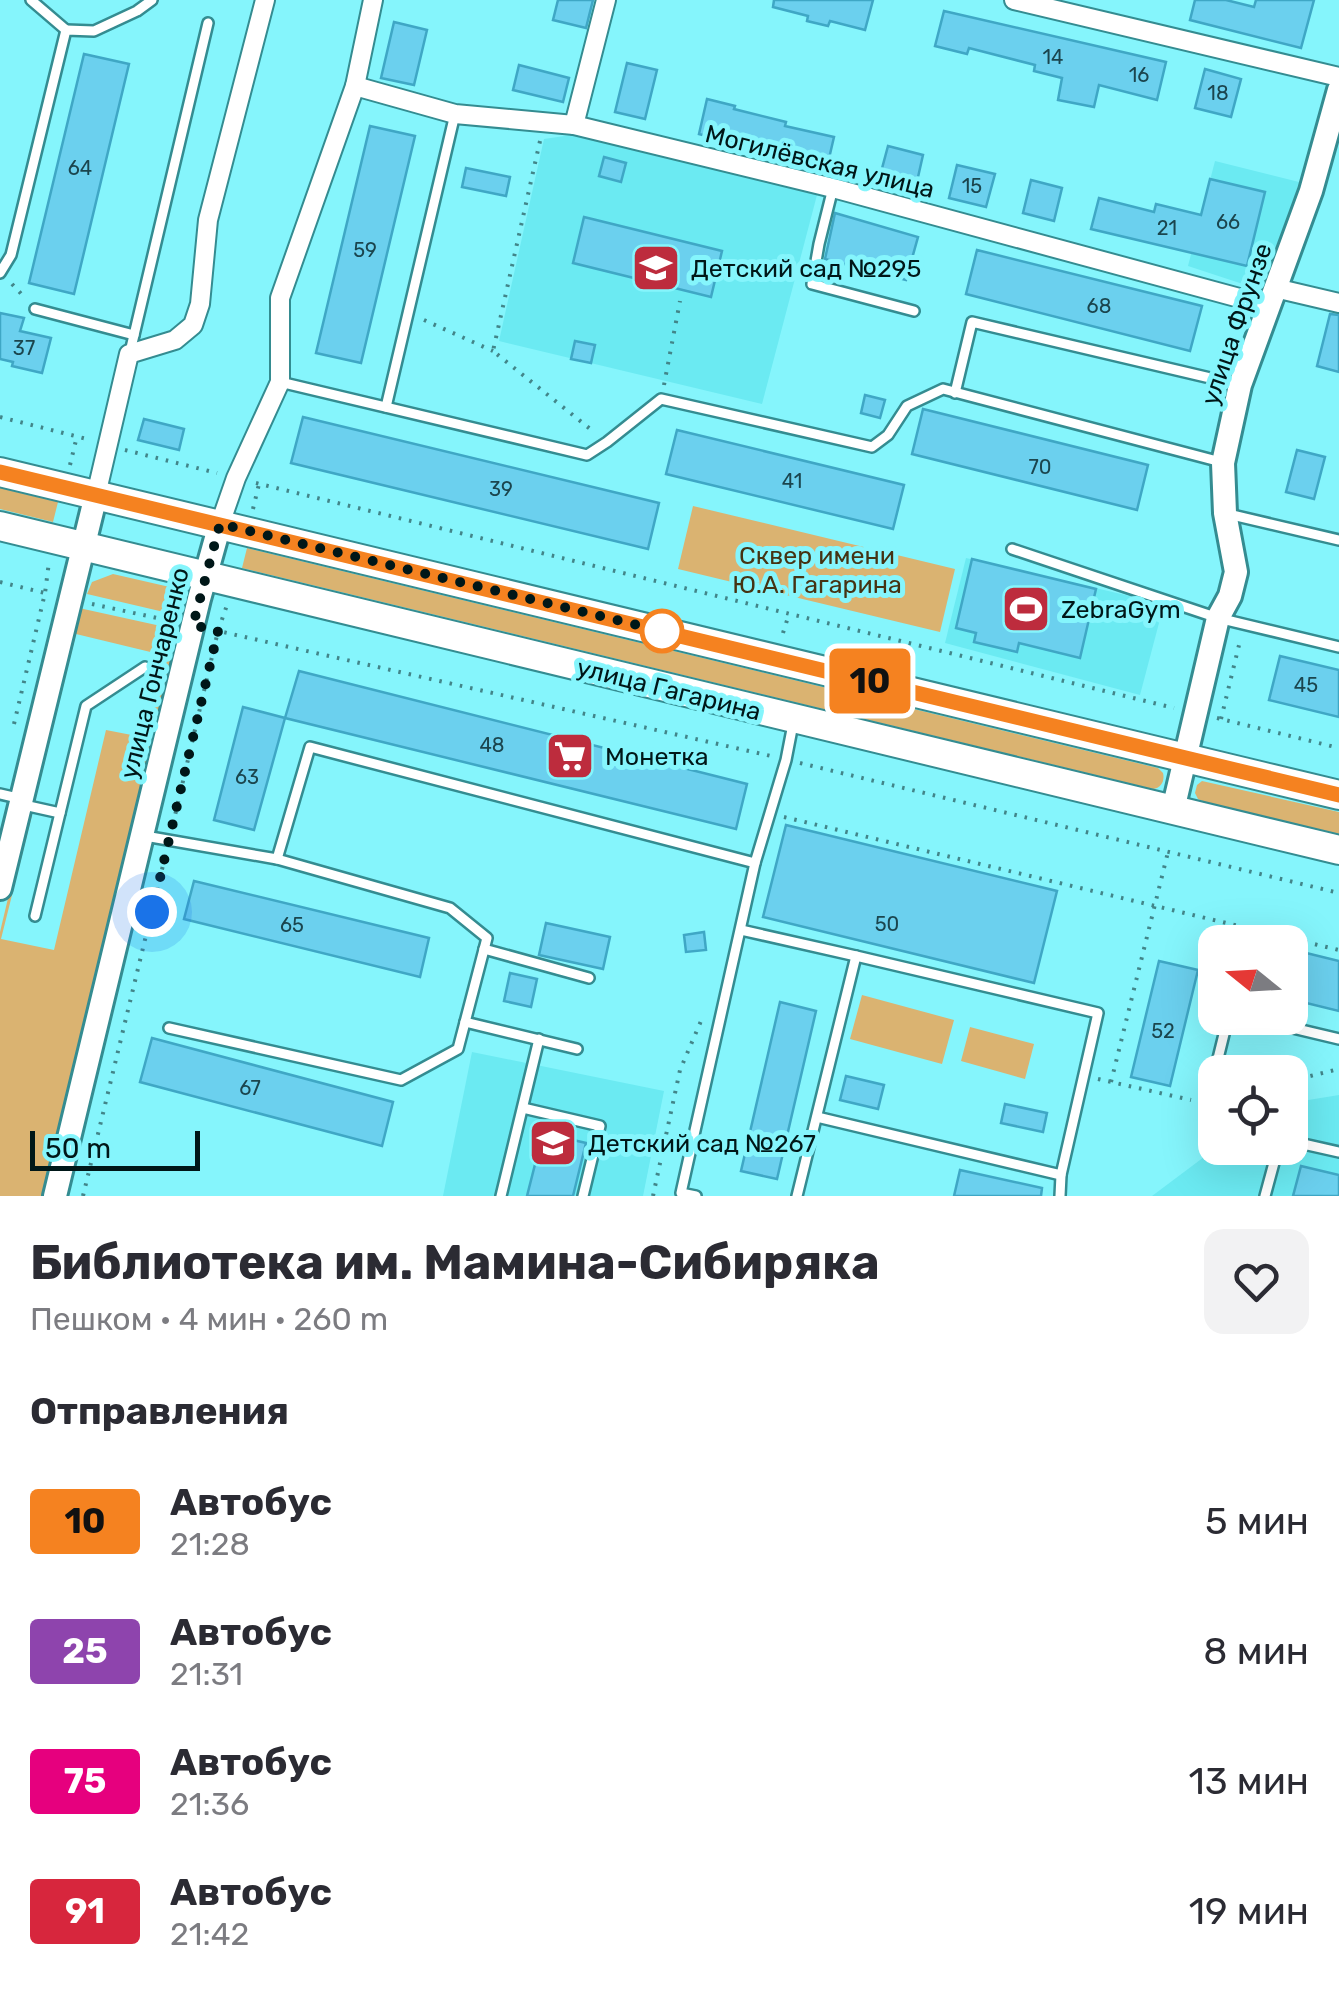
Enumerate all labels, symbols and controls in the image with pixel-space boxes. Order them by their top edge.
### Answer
house number: 14 [1043,45,1063,69]
house number: 16 [1129,63,1149,87]
house number: 18 [1207,81,1229,105]
street label: Могилёвская улица [702,119,938,204]
house number: 64 [68,156,92,180]
house number: 15 [962,174,982,198]
house number: 66 [1216,210,1240,234]
house number: 21 [1157,216,1177,240]
house number: 59 [353,238,377,262]
street label: улица Фрунзе [1195,239,1278,409]
school or university icon: Детский сад №295 [630,242,682,294]
place label: Детский сад №295 [691,254,921,283]
house number: 68 [1087,294,1111,318]
house number: 37 [13,336,35,360]
house number: 70 [1029,455,1051,479]
house number: 41 [782,469,802,493]
house number: 39 [489,477,513,501]
park label: Сквер имени Ю.А. Гагарина [732,541,902,599]
street label: улица Гончаренко [114,565,195,782]
sports icon: ZebraGym [1000,583,1052,635]
place label: ZebraGym [1061,595,1181,624]
unlabelled marker [641,610,683,652]
line badge: 10 [825,648,915,714]
street label: улица Гагарина [574,653,764,726]
text: 10 [849,660,891,702]
house number: 45 [1294,673,1318,697]
supermarket icon: Монетка [544,730,596,782]
house number: 48 [479,733,505,757]
place label: Монетка [605,742,708,771]
house number: 63 [235,765,259,789]
your location [127,887,177,937]
house number: 50 [875,912,899,936]
house number: 65 [280,913,304,937]
north arrow [1198,925,1308,1035]
map controls [1198,925,1308,1165]
house number: 52 [1151,1019,1175,1043]
button: locate [1198,1055,1308,1165]
house number: 67 [239,1076,261,1100]
school or university icon: Детский сад №267 [527,1117,579,1169]
scale bar [30,1126,200,1170]
place label: Детский сад №267 [588,1129,816,1158]
text: 50 m [45,1132,111,1165]
button: heart [1204,1229,1309,1334]
text: Библиотека им. Мамина-Сибиряка [30,1234,880,1291]
text: Пешком · 4 мин · 260 m [30,1300,388,1338]
text: Отправления [30,1388,289,1434]
text: Автобус [170,1479,332,1525]
text: 5 мин [1205,1498,1309,1544]
text: 10 [64,1500,106,1542]
text: 21:28 [170,1525,250,1563]
text: Автобус [170,1609,332,1655]
text: 8 мин [1203,1628,1309,1674]
text: 25 [62,1630,108,1672]
text: 21:31 [170,1655,243,1693]
text: Автобус [170,1739,332,1785]
text: 13 мин [1188,1758,1309,1804]
text: 75 [64,1760,106,1802]
text: 21:36 [170,1785,249,1823]
text: Автобус [170,1869,332,1915]
text: 19 мин [1189,1888,1309,1934]
text: 91 [65,1890,105,1932]
text: 21:42 [170,1915,249,1953]

